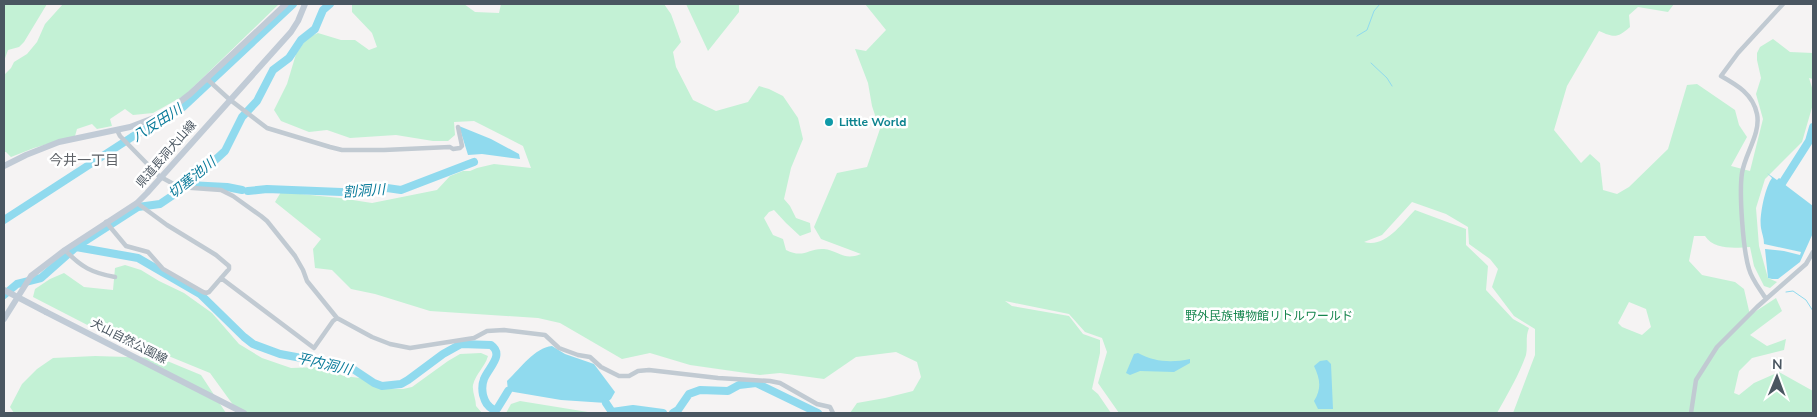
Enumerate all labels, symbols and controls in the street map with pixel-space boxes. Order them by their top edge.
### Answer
water label: 八反田川 [128,99,187,146]
place label: Little World [839,114,906,130]
marker: Little World [823,116,835,128]
street label: 県道長洞犬山線 [132,117,200,191]
district label: 今井一丁目 [49,151,119,170]
water label: 切塞池川 [164,152,221,203]
water label: 割洞川 [342,180,388,202]
park label: 野外民族博物館リトルワールド [1185,308,1353,324]
street label: 犬山自然公園線 [88,315,170,367]
water label: 平内洞川 [295,348,355,380]
north arrow [1752,352,1802,402]
text: N [1772,355,1783,374]

